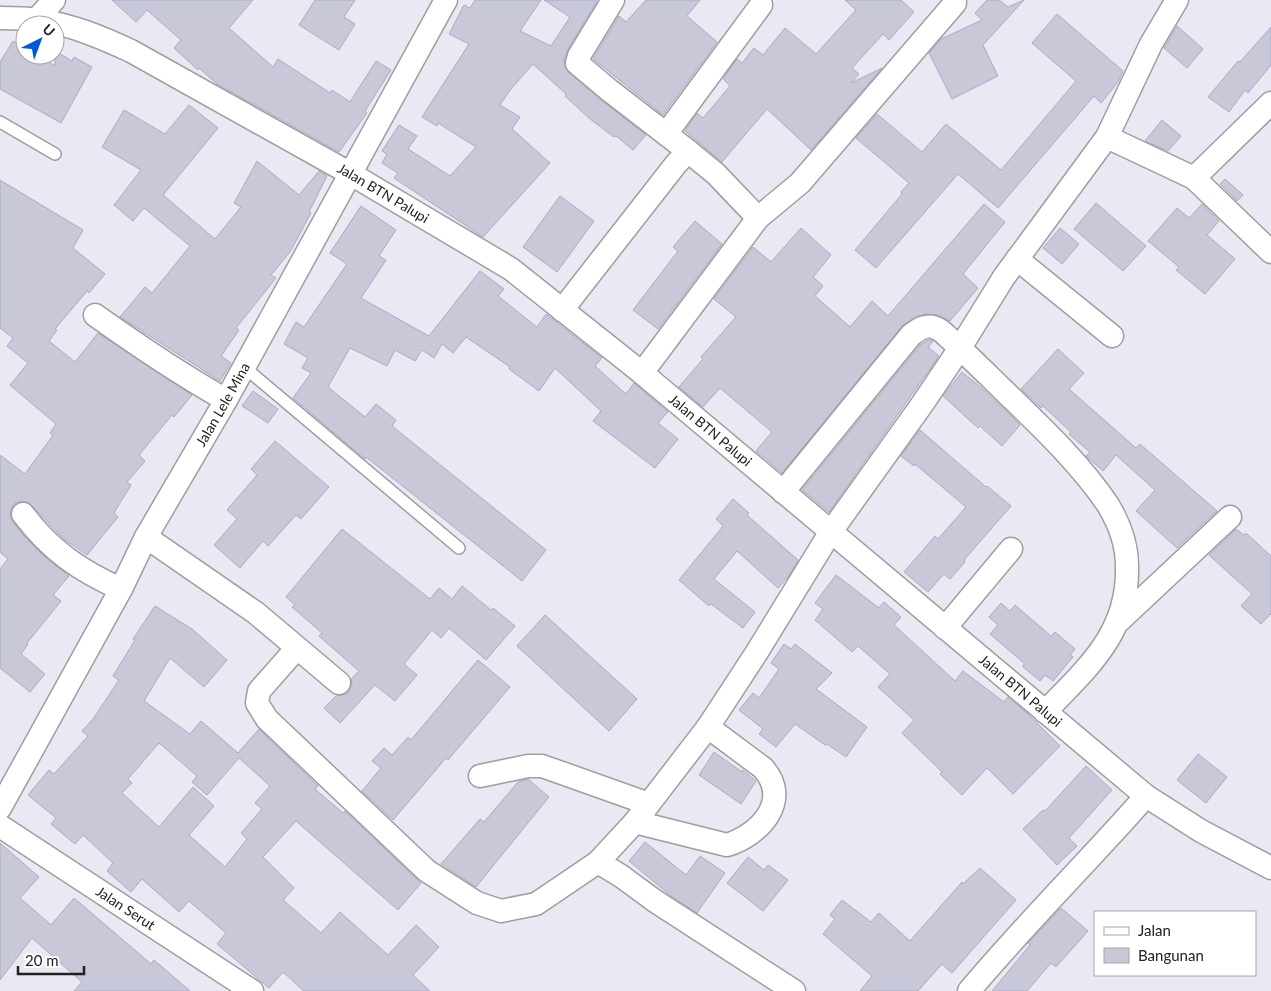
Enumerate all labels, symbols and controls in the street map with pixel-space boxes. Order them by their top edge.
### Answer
north arrow [15,15,65,65]
text: U [39,20,59,40]
street label: Jalan BTN Palupi [335,159,432,226]
street label: Jalan Lele Mina [192,359,253,449]
street label: Jalan BTN Palupi [666,390,756,470]
street label: Jalan BTN Palupi [976,651,1066,730]
street label: Jalan Serut [93,882,159,933]
legend [1094,911,1256,976]
text: Jalan [1138,921,1171,939]
scale bar [18,944,84,976]
text: Bangunan [1138,946,1204,964]
text: 20 m [25,951,59,969]

